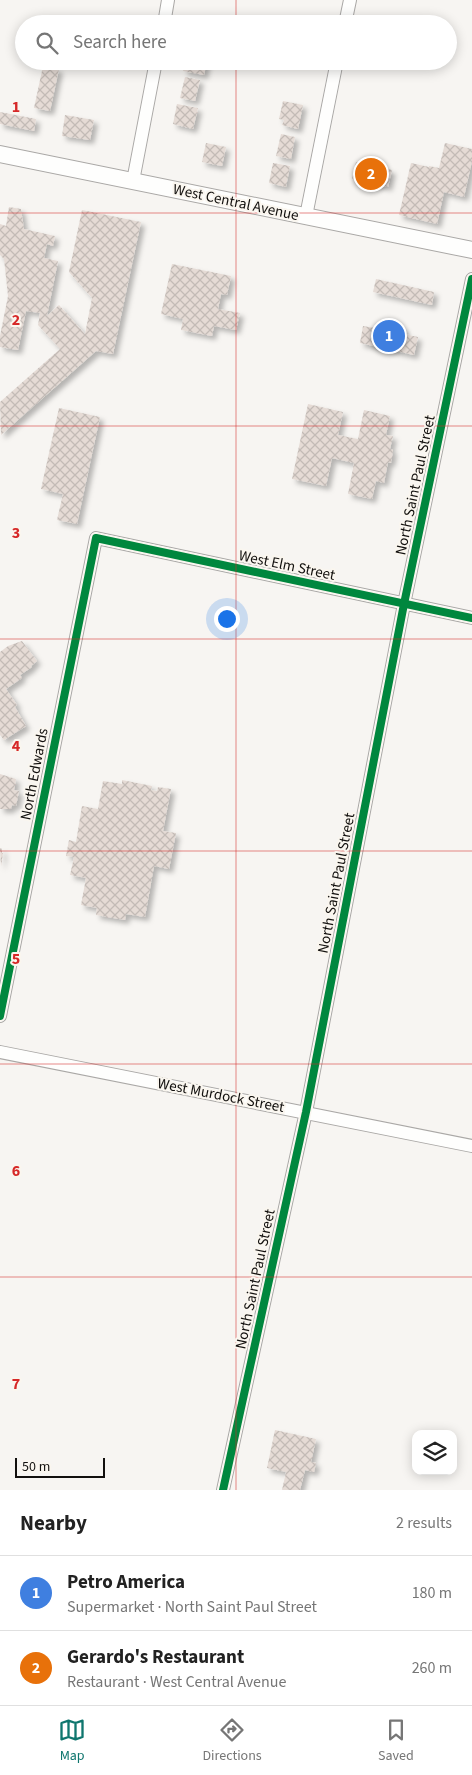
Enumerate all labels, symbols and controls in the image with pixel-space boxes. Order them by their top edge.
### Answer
search box [15,15,457,70]
icon: search [33,29,61,57]
text: Search here [73,29,167,56]
text: 1 [12,96,20,118]
pin: 2 [355,155,387,193]
street label: West Central Avenue [171,179,301,226]
text: 2 [12,309,20,331]
pin: 1 [373,317,405,355]
street label: North Saint Paul Street [390,413,441,557]
text: 3 [12,522,20,544]
street label: West Elm Street [237,545,337,586]
your location [214,606,240,632]
street label: North Edwards [15,726,54,822]
text: 4 [12,735,21,757]
street label: North Saint Paul Street [313,811,360,955]
text: 5 [12,948,20,970]
street label: West Murdock Street [156,1073,286,1118]
text: 6 [12,1160,20,1182]
street label: North Saint Paul Street [230,1207,281,1351]
text: 7 [12,1373,20,1395]
map controls [412,1430,457,1475]
button: layers [412,1430,457,1475]
scale bar [15,1455,105,1478]
text: 50 m [22,1457,50,1477]
text: Nearby [20,1508,87,1538]
text: 2 results [396,1512,452,1534]
text: Petro America [67,1569,185,1596]
text: 1 [32,1582,40,1604]
text: 180 m [412,1582,452,1604]
text: Supermarket · North Saint Paul Street [67,1596,317,1618]
text: Gerardo's Restaurant [67,1644,244,1671]
text: 2 [32,1657,40,1679]
text: 260 m [412,1657,452,1679]
text: Restaurant · West Central Avenue [67,1671,286,1693]
tab: Map [58,1716,86,1766]
tab: Directions [202,1716,262,1766]
tab: Saved [378,1716,414,1766]

